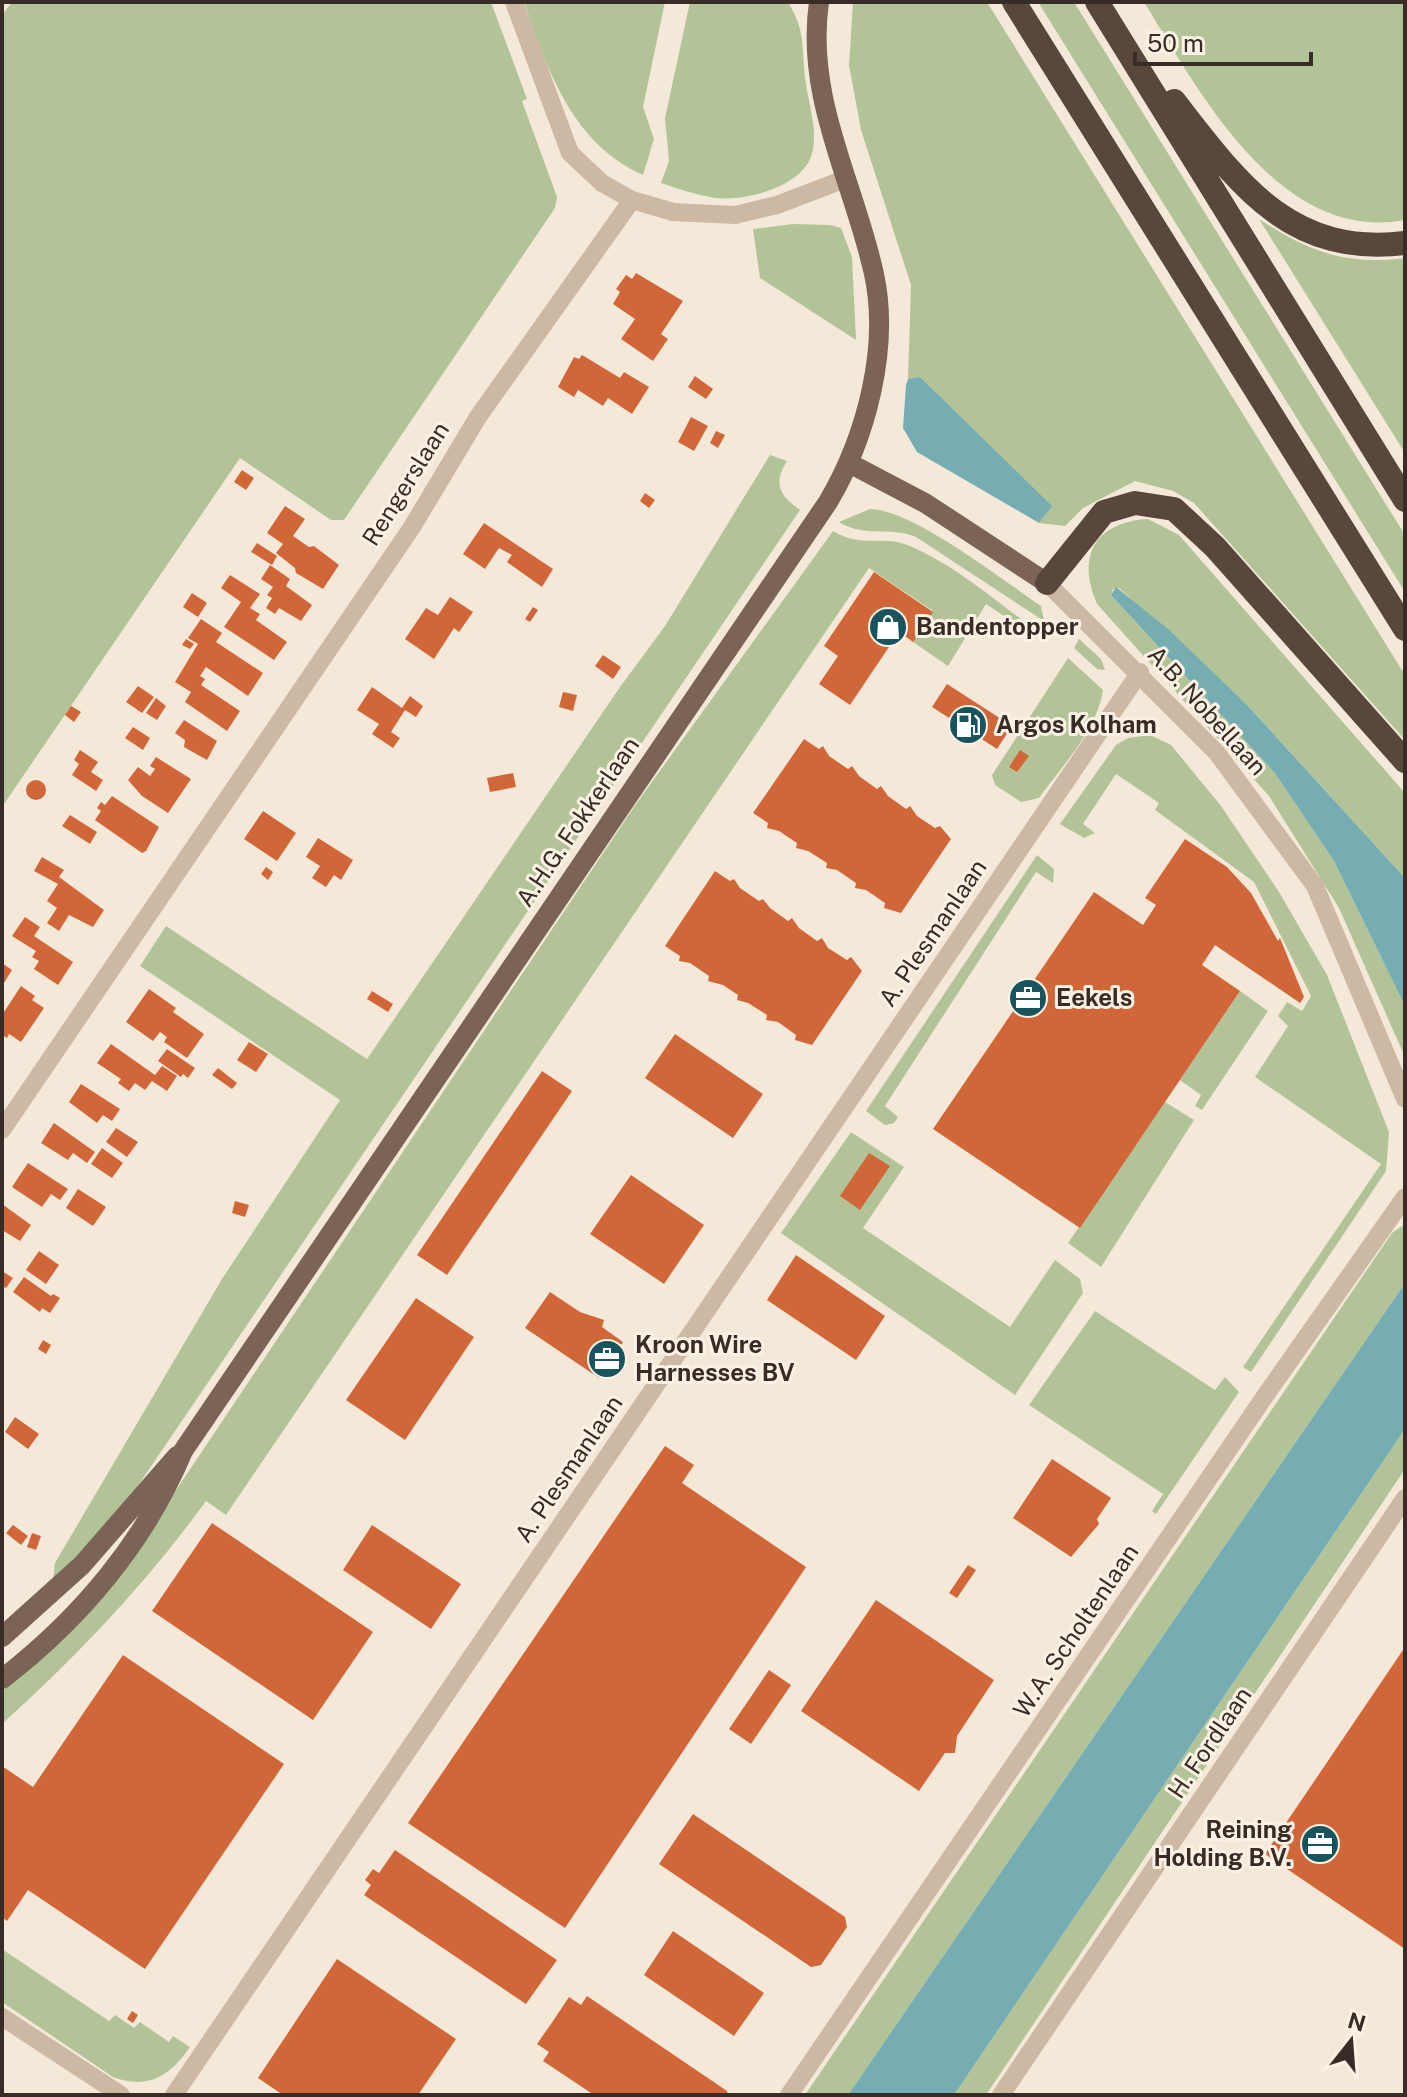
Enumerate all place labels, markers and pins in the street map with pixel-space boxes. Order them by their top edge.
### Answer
shop icon: Bandentopper [867,606,909,648]
place label: Bandentopper [916,612,1079,640]
fuel station icon: Argos Kolham [947,704,989,746]
place label: Argos Kolham [996,710,1157,738]
office icon: Eekels [1007,977,1049,1019]
place label: Eekels [1056,983,1132,1011]
place label: Kroon Wire Harnesses BV [635,1330,795,1386]
office icon: Kroon Wire Harnesses BV [586,1338,628,1380]
place label: Reining Holding B.V. [1153,1815,1292,1871]
office icon: Reining Holding B.V. [1299,1823,1341,1865]

